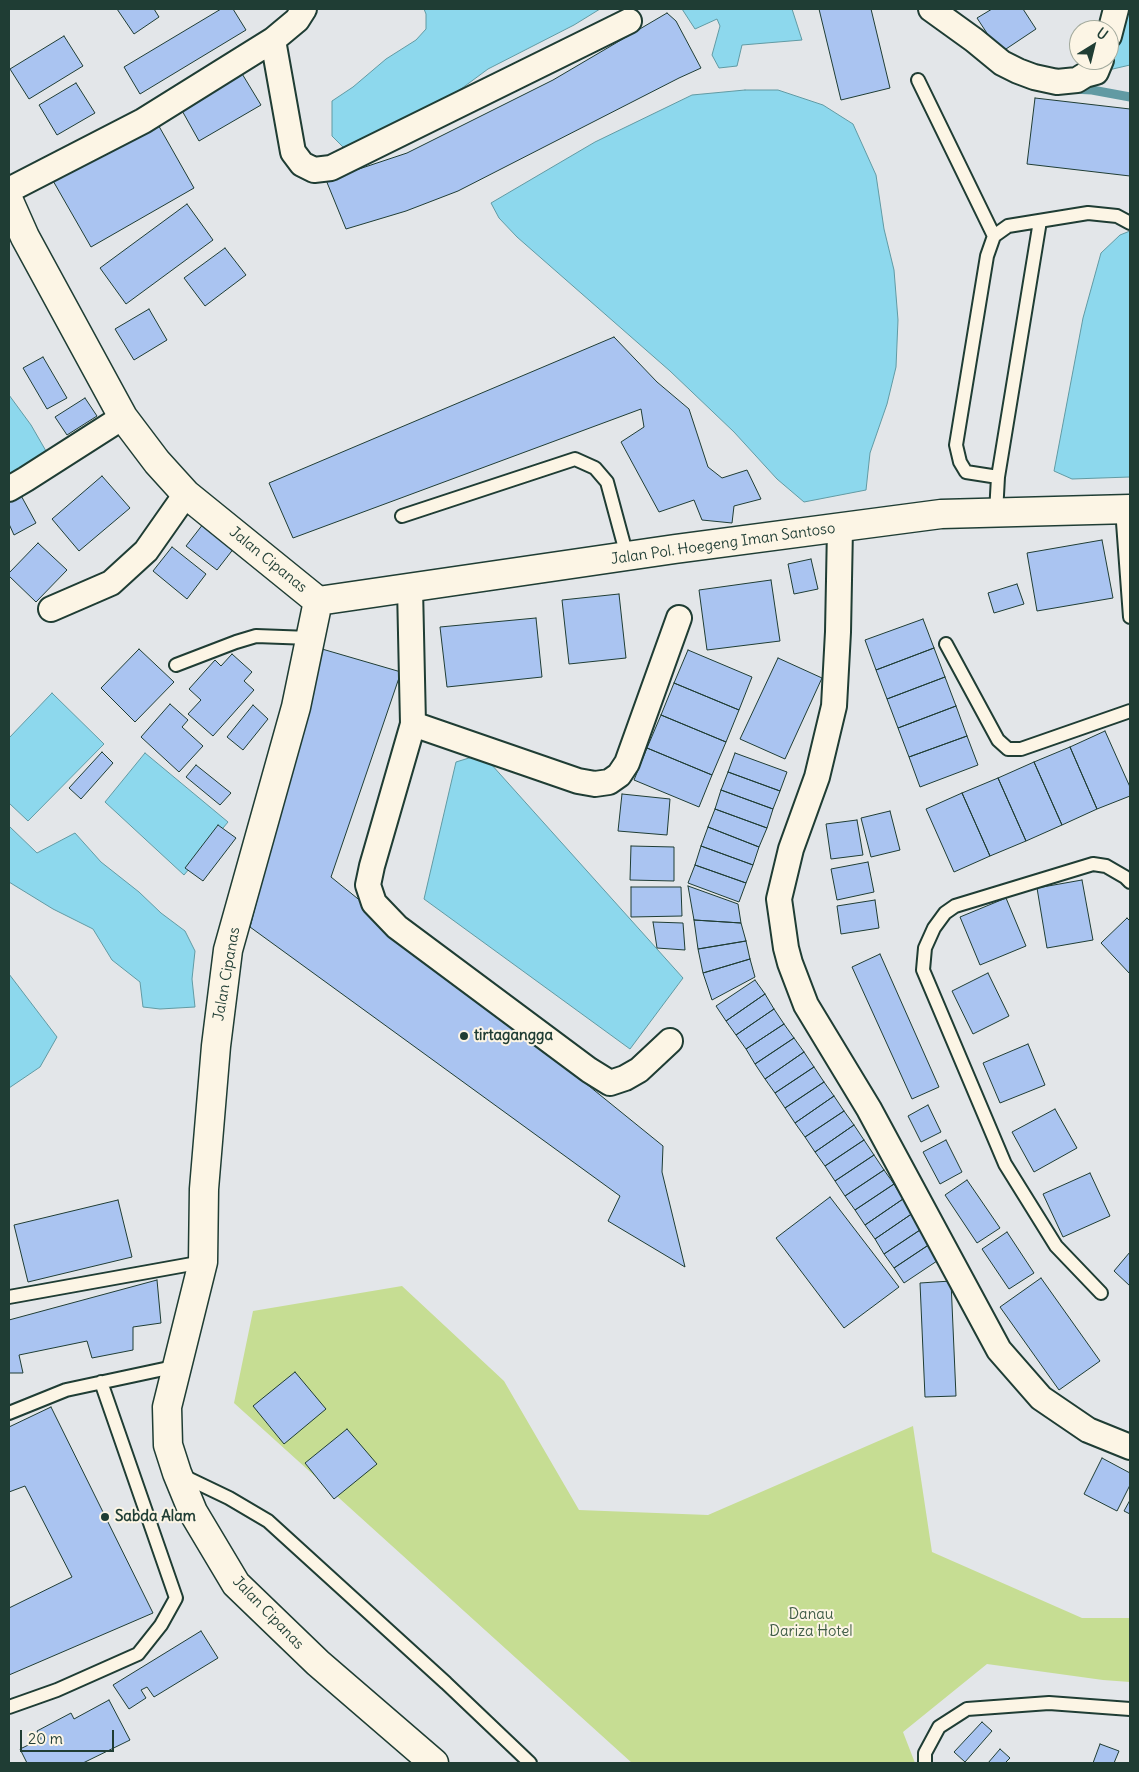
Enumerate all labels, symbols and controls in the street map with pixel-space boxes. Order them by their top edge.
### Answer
north arrow [1069,20,1119,70]
text: U [1093,24,1111,44]
street label: Jalan Pol. Hoegeng Iman Santoso [610,519,836,569]
street label: Jalan Cipanas [226,523,310,597]
street label: Jalan Cipanas [210,926,244,1022]
place label: tirtagangga [474,1027,553,1045]
marker: tirtagangga [458,1030,470,1042]
place label: Sabda Alam [115,1508,196,1526]
marker: Sabda Alam [99,1511,111,1523]
street label: Jalan Cipanas [229,1573,307,1653]
park label: Danau Dariza Hotel [769,1606,853,1641]
scale bar [22,1720,116,1752]
text: 20 m [28,1729,63,1748]

